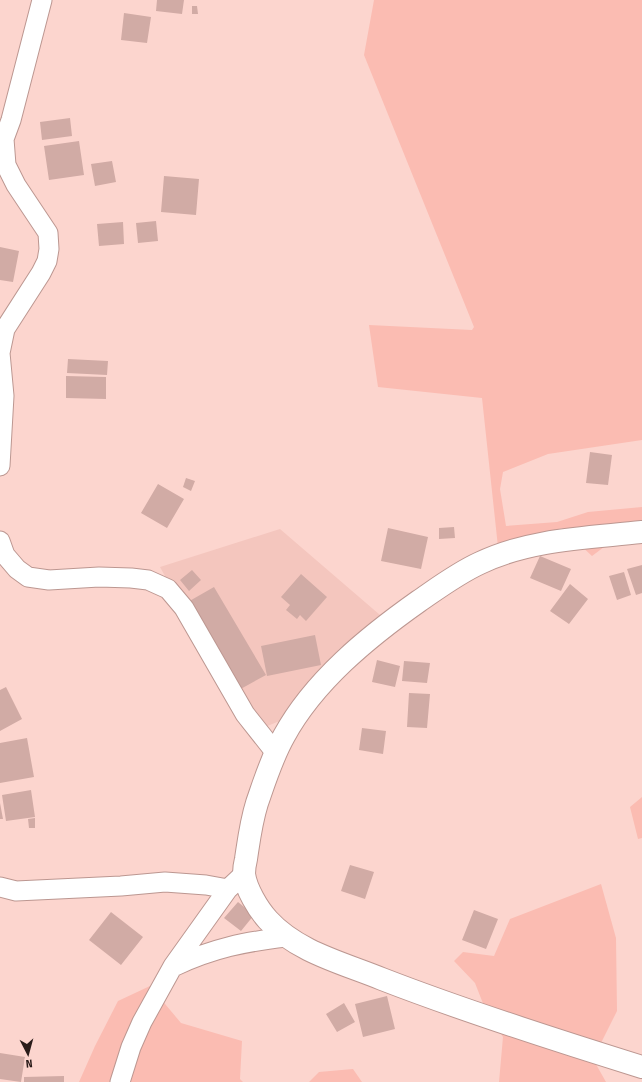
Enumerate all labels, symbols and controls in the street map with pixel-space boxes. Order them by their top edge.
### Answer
north arrow [8,1034,48,1074]
text: N [25,1057,33,1070]

